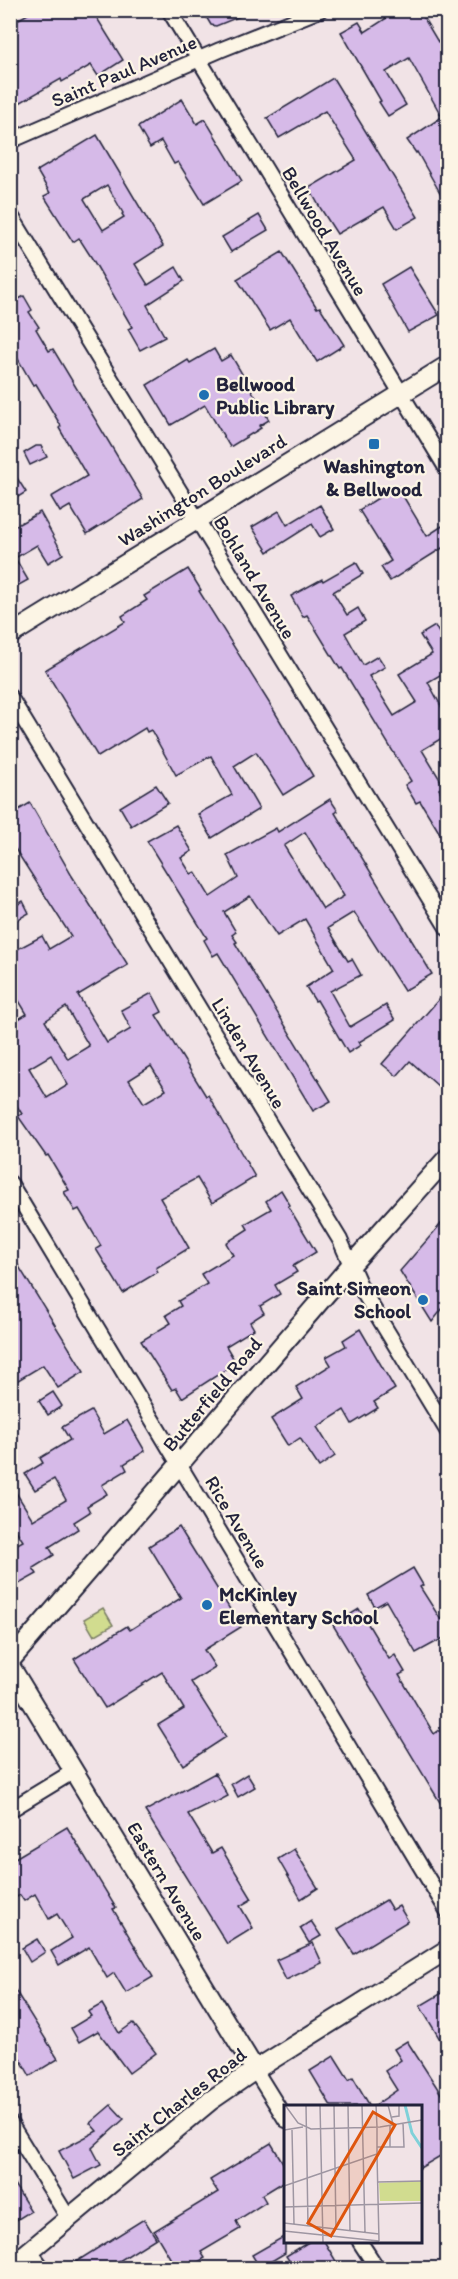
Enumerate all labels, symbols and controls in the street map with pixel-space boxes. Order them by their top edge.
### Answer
street label: Saint Paul Avenue [48,30,200,112]
street label: Bellwood Avenue [277,162,373,300]
place label: Bellwood Public Library [216,372,335,420]
marker: Bellwood Public Library [197,388,211,402]
street label: Washington Boulevard [113,428,291,552]
marker: Washington & Bellwood [367,437,381,451]
place label: Washington & Bellwood [323,454,425,501]
street label: Bohland Avenue [209,511,301,643]
street label: Linden Avenue [206,993,292,1113]
place label: Saint Simeon School [297,1276,412,1323]
marker: Saint Simeon School [416,1293,430,1307]
street label: Butterfield Road [157,1332,267,1456]
street label: Rice Avenue [200,1471,274,1573]
place label: McKinley Elementary School [219,1582,379,1630]
marker: McKinley Elementary School [200,1598,214,1612]
street label: Eastern Avenue [122,1817,212,1945]
street label: Saint Charles Road [107,2042,251,2162]
inset map [284,2105,422,2243]

